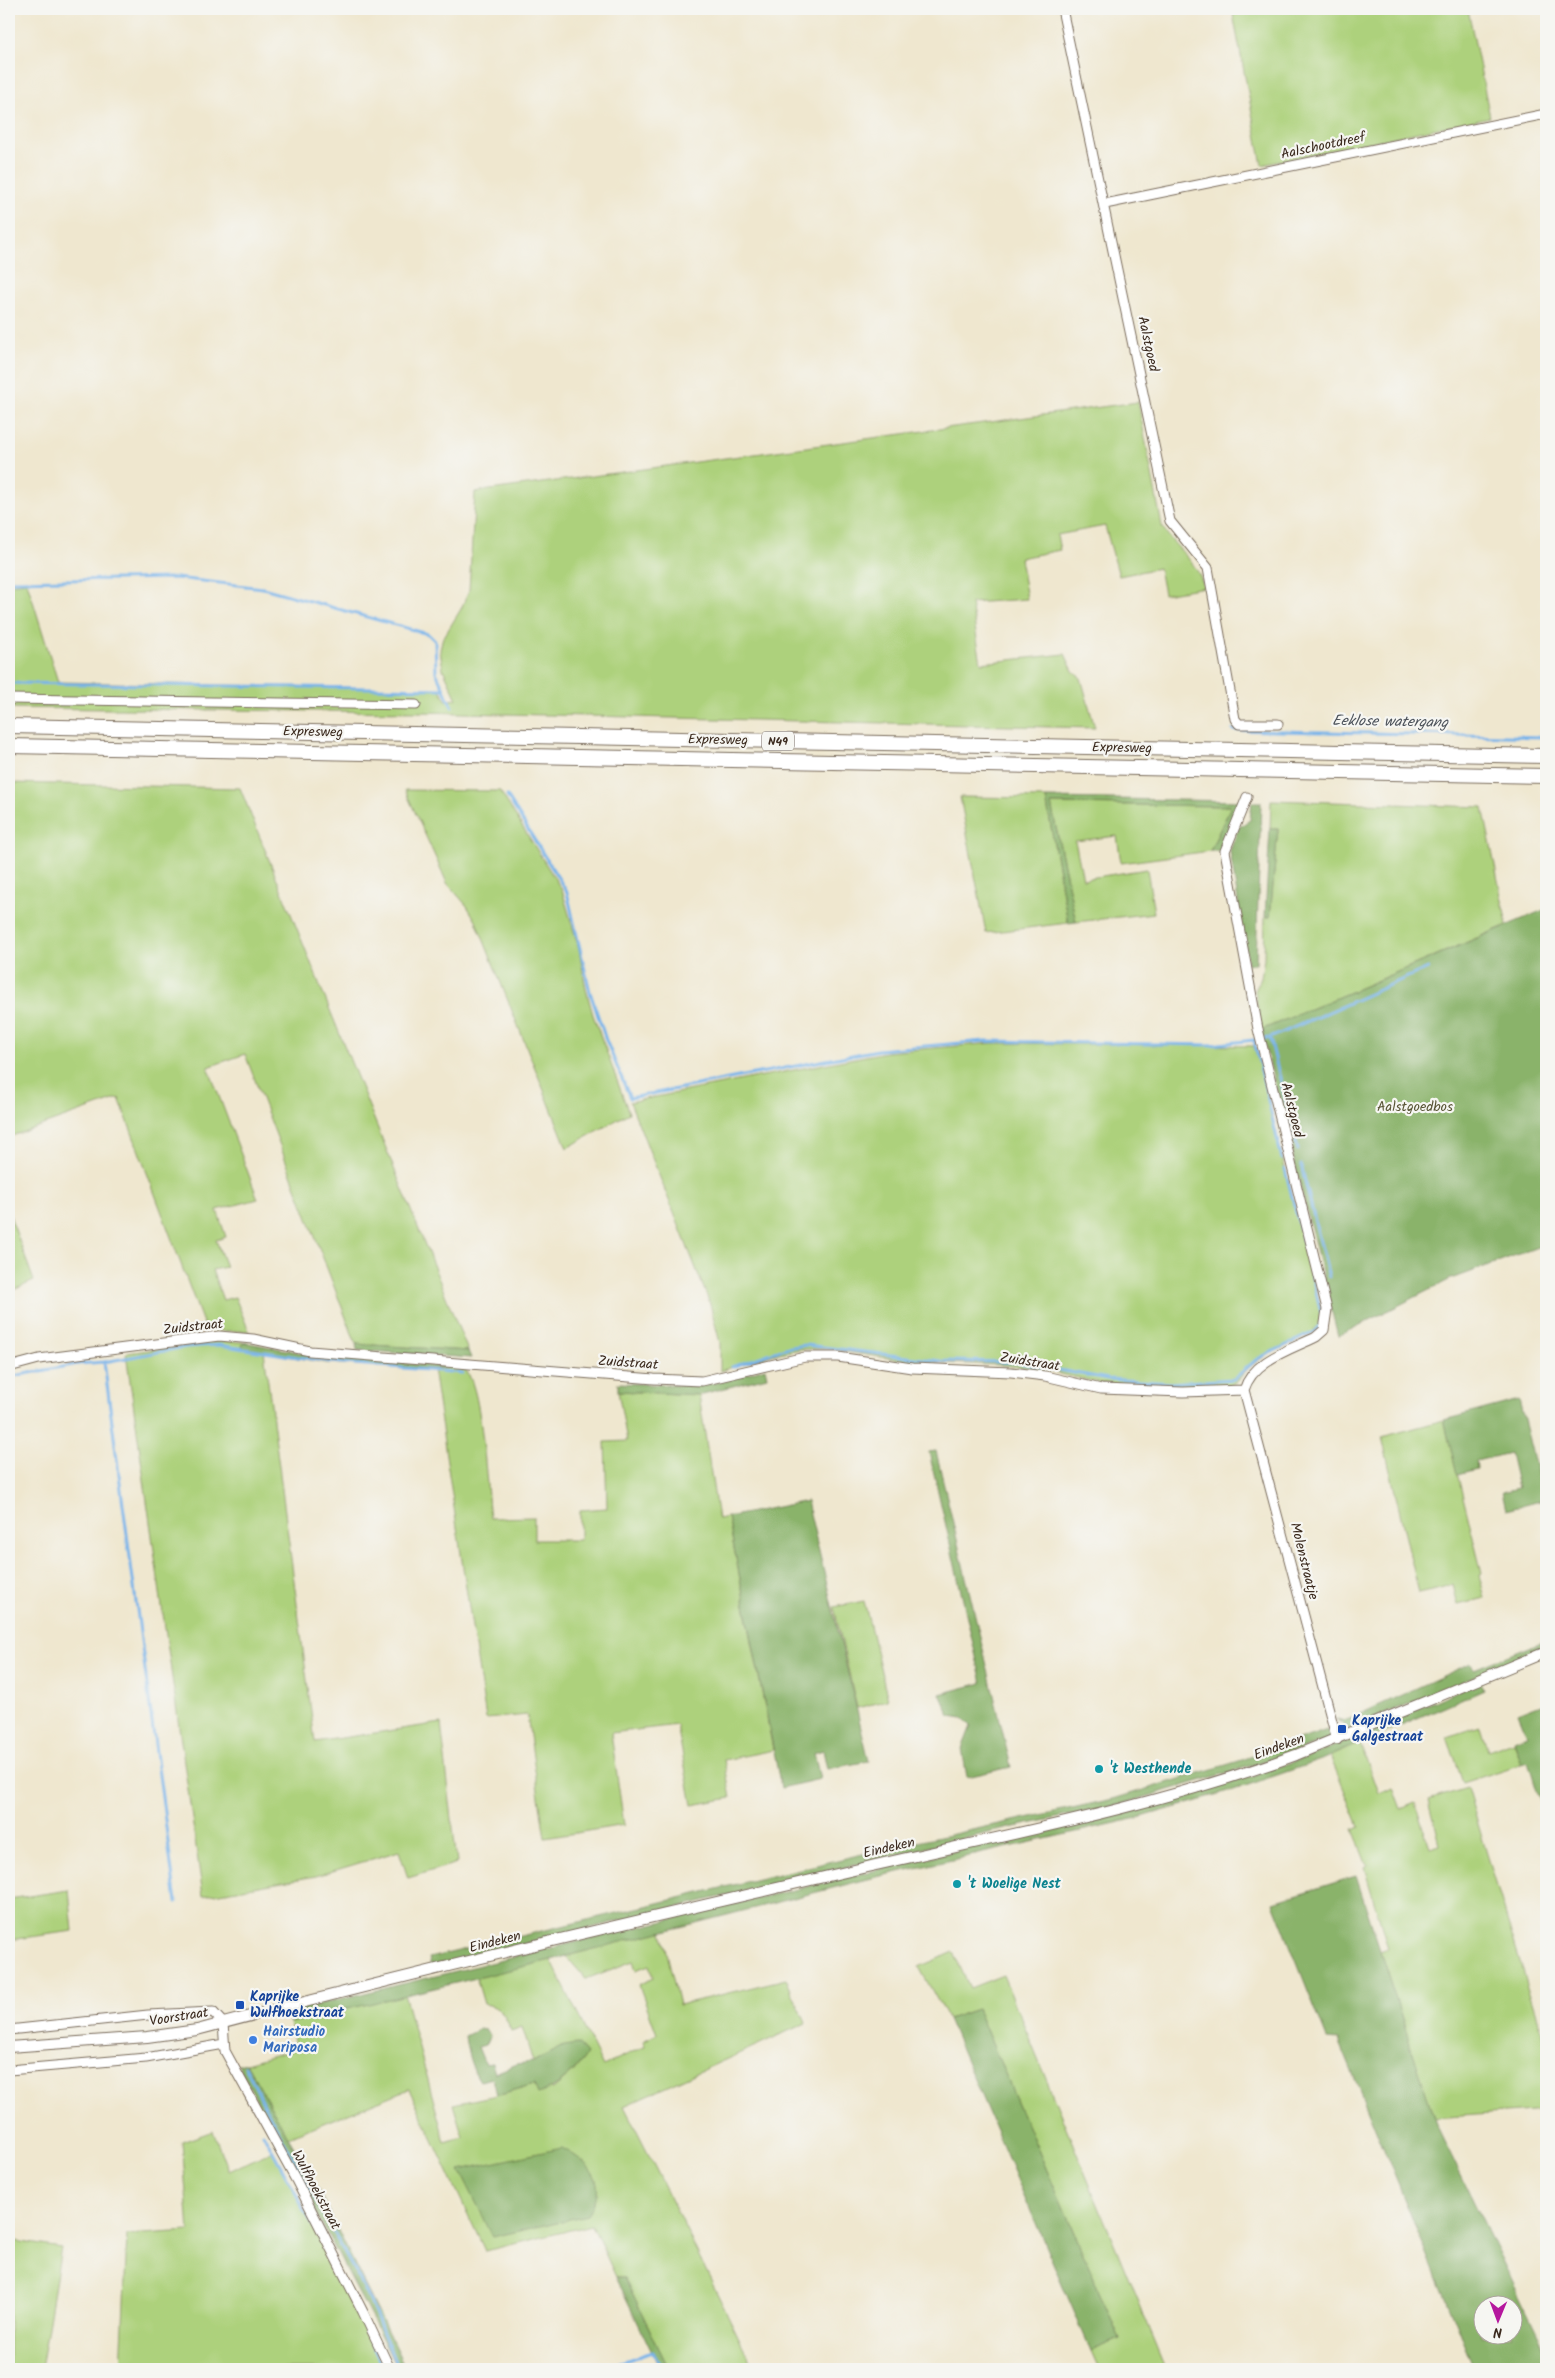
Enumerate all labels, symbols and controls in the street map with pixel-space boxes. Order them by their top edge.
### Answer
street label: Aalschootdreef [1279,126,1369,166]
street label: Aalstgoed [1131,314,1165,375]
water label: Eeklose watergang [1332,709,1449,735]
street label: Expresweg [283,720,343,744]
street label: Expresweg [688,728,748,752]
road number: N49 [762,731,794,750]
street label: Expresweg [1092,736,1152,760]
street label: Aalstgoed [1275,1080,1310,1141]
park label: Aalstgoedbos [1377,1096,1453,1118]
street label: Zuidstraat [162,1313,225,1341]
street label: Zuidstraat [998,1346,1062,1378]
street label: Zuidstraat [597,1350,659,1376]
street label: Molenstraatje [1284,1520,1324,1603]
place label: Kaprijke Galgestraat [1352,1710,1424,1748]
marker: Kaprijke Galgestraat [1336,1723,1348,1735]
street label: Eindeken [1251,1728,1307,1766]
place label: 't Westhende [1109,1758,1191,1780]
marker: 't Westhende [1093,1763,1105,1775]
street label: Eindeken [861,1831,917,1865]
place label: 't Woelige Nest [967,1873,1062,1895]
marker: 't Woelige Nest [951,1878,963,1890]
street label: Eindeken [467,1925,523,1959]
place label: Kaprijke Wulfhoekstraat [250,1986,345,2024]
marker: Kaprijke Wulfhoekstraat [234,1999,246,2011]
street label: Voorstraat [148,2001,211,2033]
place label: Hairstudio Mariposa [263,2021,326,2059]
marker: Hairstudio Mariposa [247,2034,259,2046]
street label: Wulfhoekstraat [286,2146,347,2234]
north arrow [1472,2296,1522,2346]
text: N [1493,2321,1502,2343]

